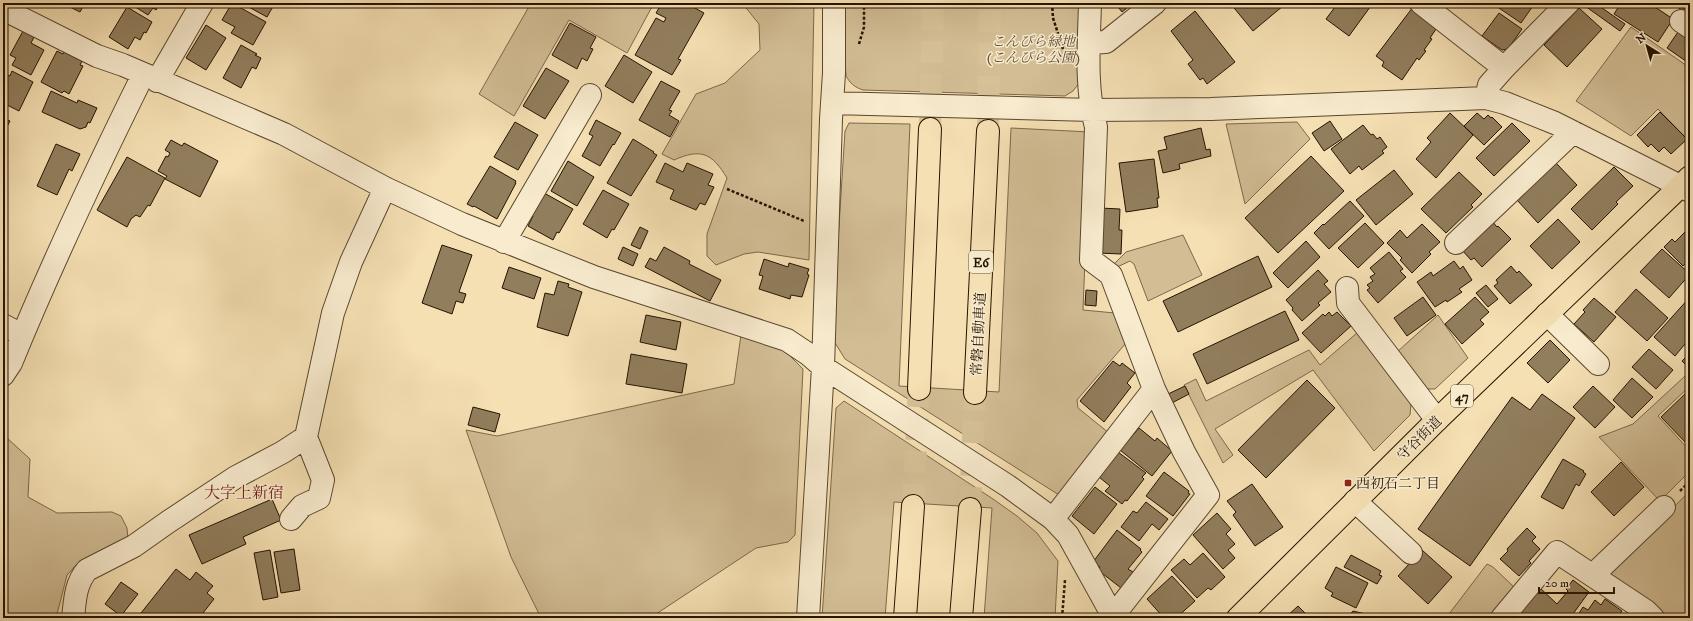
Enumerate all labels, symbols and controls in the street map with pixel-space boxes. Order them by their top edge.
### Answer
north arrow [1627,26,1667,66]
text: N [1634,31,1649,47]
park label: こんぴら緑地 (こんぴら公園) [987,33,1080,67]
road number: E6 [969,251,993,273]
street label: 常磐自動車道 [968,292,990,376]
road number: 47 [1451,385,1473,407]
street label: 守谷街道 [1394,413,1446,465]
place label: 西初石二丁目 [1356,475,1440,493]
marker: 西初石二丁目 [1343,478,1353,488]
district label: 大字上新宿 [204,483,284,503]
scale bar [1539,569,1614,595]
text: 20 m [1545,576,1569,591]

